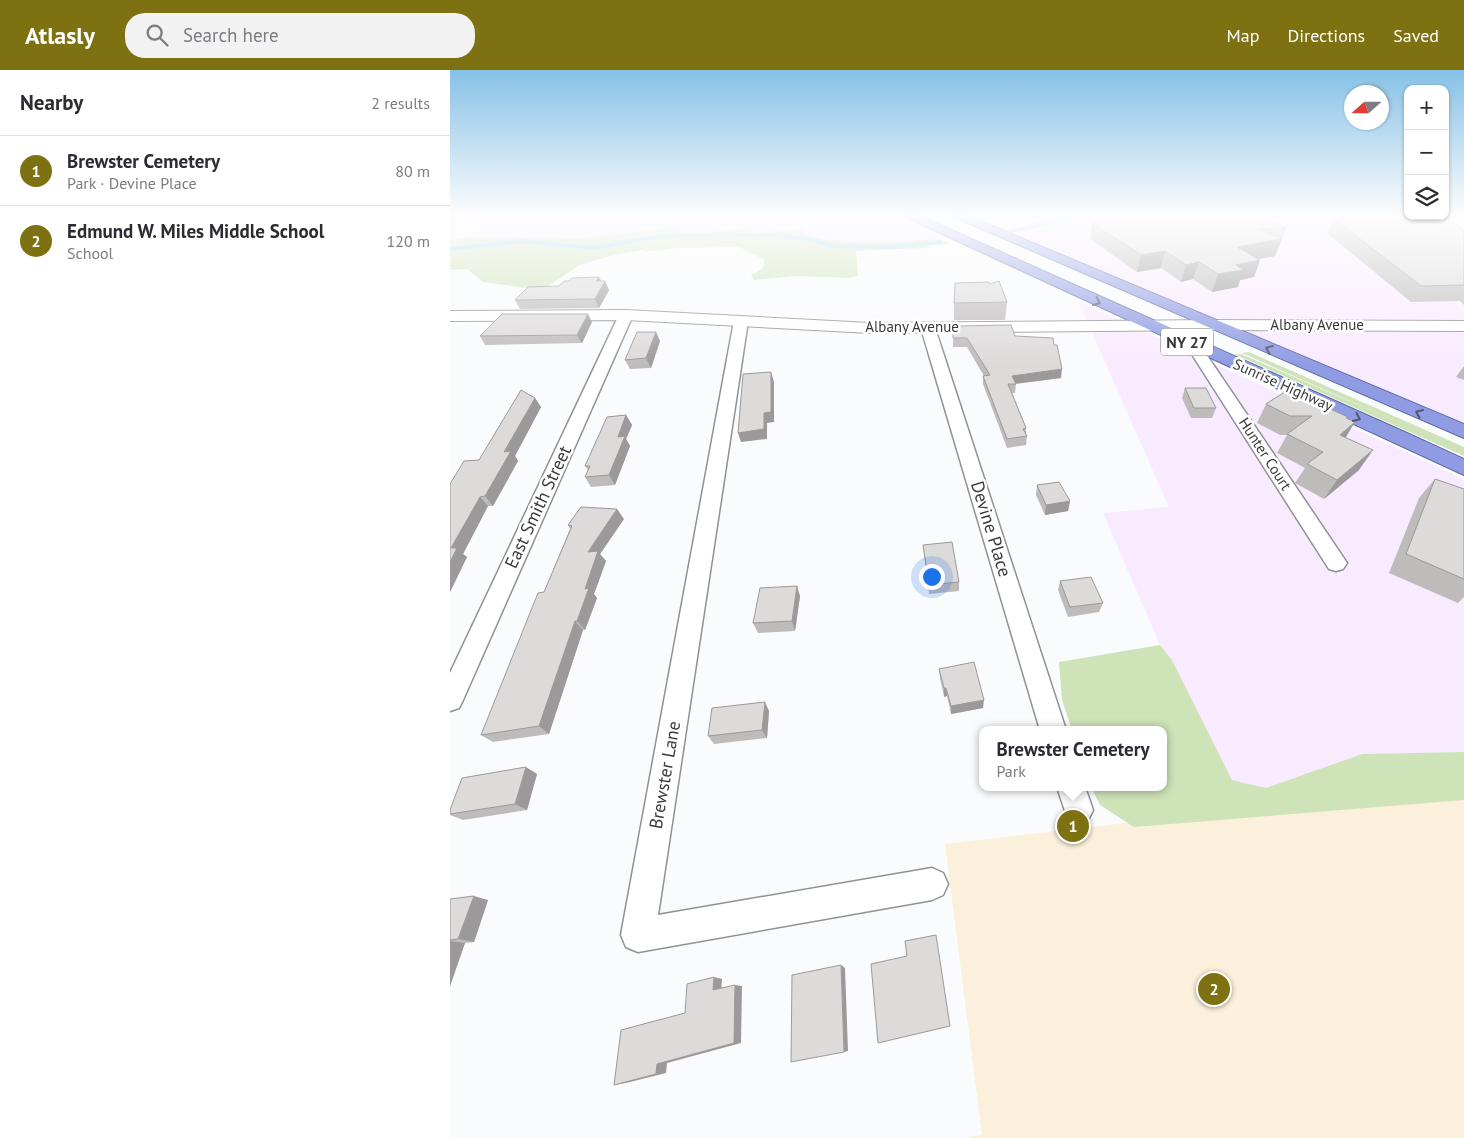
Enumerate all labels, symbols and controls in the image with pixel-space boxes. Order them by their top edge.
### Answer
search box [125,13,475,58]
text: Atlasly [25,20,95,51]
icon: search [143,21,171,49]
text: Search here [183,23,279,47]
text: Map [1227,24,1259,47]
text: Directions [1287,24,1365,47]
text: Saved [1393,24,1439,47]
north arrow [1344,85,1389,130]
map controls [1404,85,1449,220]
button: + [1404,85,1449,130]
text: Nearby [20,89,83,116]
text: 2 results [371,93,430,113]
button: − [1404,130,1449,175]
text: Brewster Cemetery [67,149,220,173]
text: 1 [31,161,41,181]
text: 80 m [395,161,430,181]
text: Park · Devine Place [67,173,197,193]
button: layers [1404,175,1449,220]
text: Edmund W. Miles Middle School [67,219,324,243]
text: 2 [31,231,41,251]
text: 120 m [387,231,430,251]
text: School [67,243,113,263]
one-way arrow [1092,295,1101,306]
street label: Albany Avenue [1270,315,1364,334]
street label: Albany Avenue [865,317,959,336]
road number: NY 27 [1161,328,1213,356]
one-way arrow [1266,345,1274,355]
street label: Sunrise Highway [1230,354,1336,415]
one-way arrow [1415,408,1424,419]
one-way arrow [1352,412,1361,423]
street label: Hunter Court [1235,414,1296,494]
street label: East Smith Street [499,442,576,572]
street label: Devine Place [966,478,1017,580]
your location [919,564,945,590]
street label: Brewster Lane [644,719,685,831]
popup [979,726,1167,791]
text: Brewster Cemetery [996,737,1150,761]
text: Park [996,761,1026,781]
pin: 1 [1057,807,1089,845]
pin: 2 [1198,970,1230,1008]

